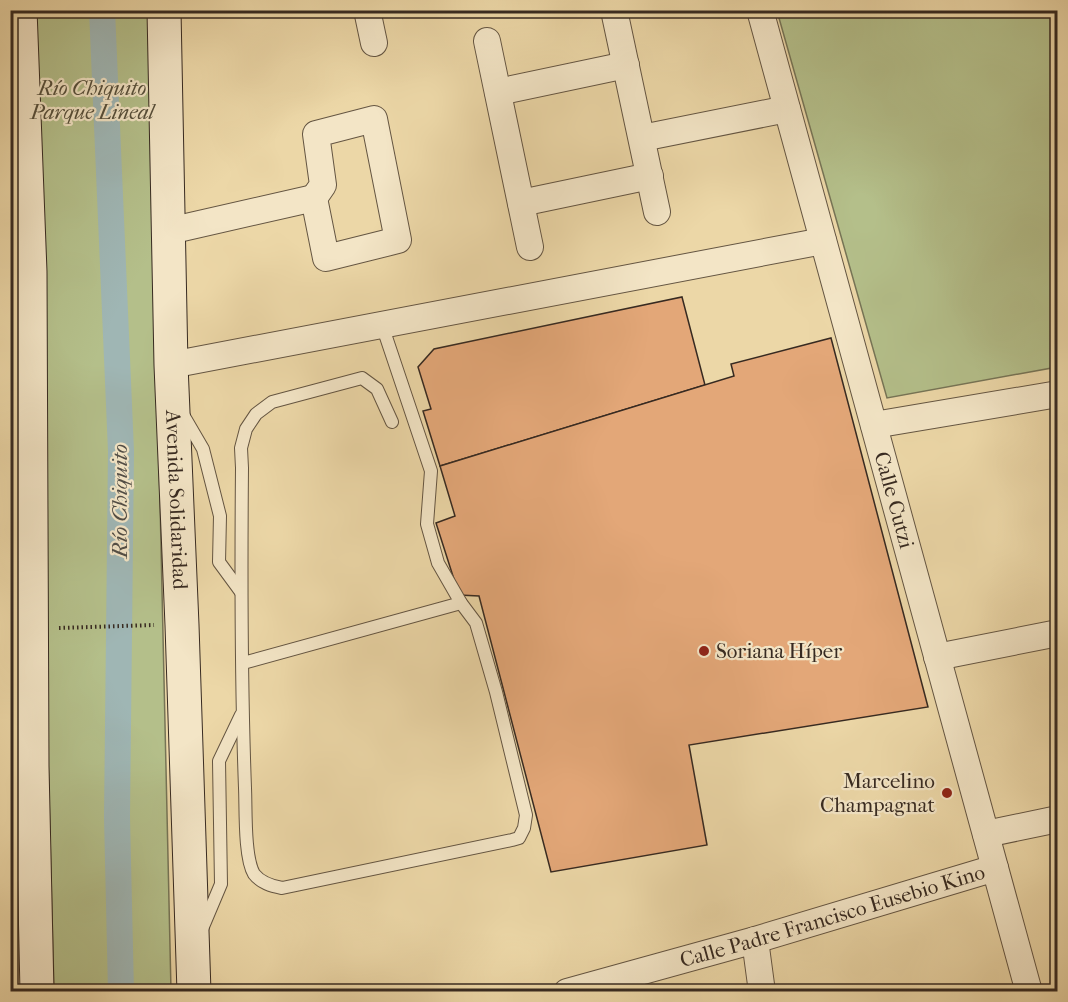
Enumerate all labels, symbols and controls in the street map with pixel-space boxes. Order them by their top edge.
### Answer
park label: Río Chiquito Parque Lineal [29,76,157,124]
street label: Avenida Solidaridad [161,409,193,591]
water label: Río Chiquito [107,444,133,560]
street label: Calle Cutzi [870,449,919,551]
place label: Soriana Híper [716,639,842,663]
marker: Soriana Híper [697,644,711,658]
place label: Marcelino Champagnat [820,769,936,817]
marker: Marcelino Champagnat [940,786,954,800]
street label: Calle Padre Francisco Eusebio Kino [677,860,988,972]

